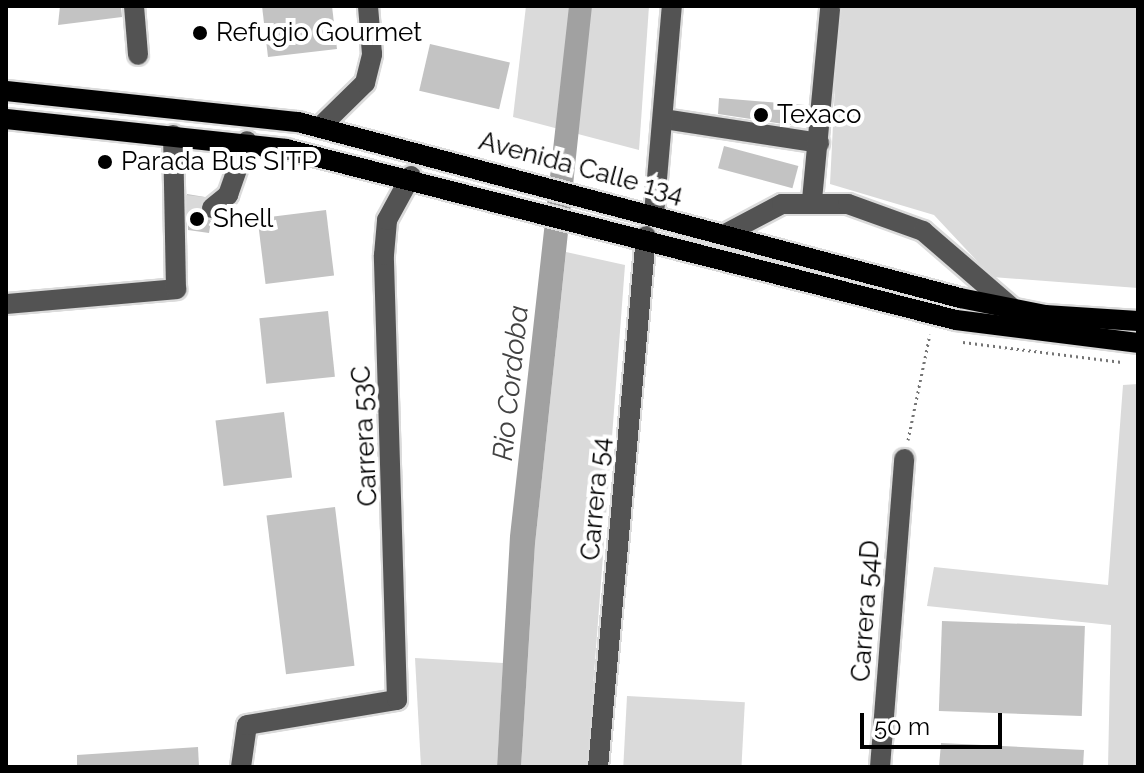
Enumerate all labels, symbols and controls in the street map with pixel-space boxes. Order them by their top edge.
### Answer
place label: Refugio Gourmet [216,17,422,49]
marker: Refugio Gourmet [191,24,209,42]
place label: Texaco [777,99,861,131]
marker: Texaco [752,106,770,124]
street label: Avenida Calle 134 [475,126,687,210]
place label: Parada Bus SITP [121,146,318,178]
marker: Parada Bus SITP [96,153,114,171]
place label: Shell [213,203,273,235]
marker: Shell [188,210,206,228]
water label: Rio Cordoba [486,304,536,462]
street label: Carrera 53C [346,365,384,507]
street label: Carrera 54 [575,436,617,562]
street label: Carrera 54D [845,539,887,683]
scale bar [864,697,1006,747]
text: 50 m [874,712,930,741]

